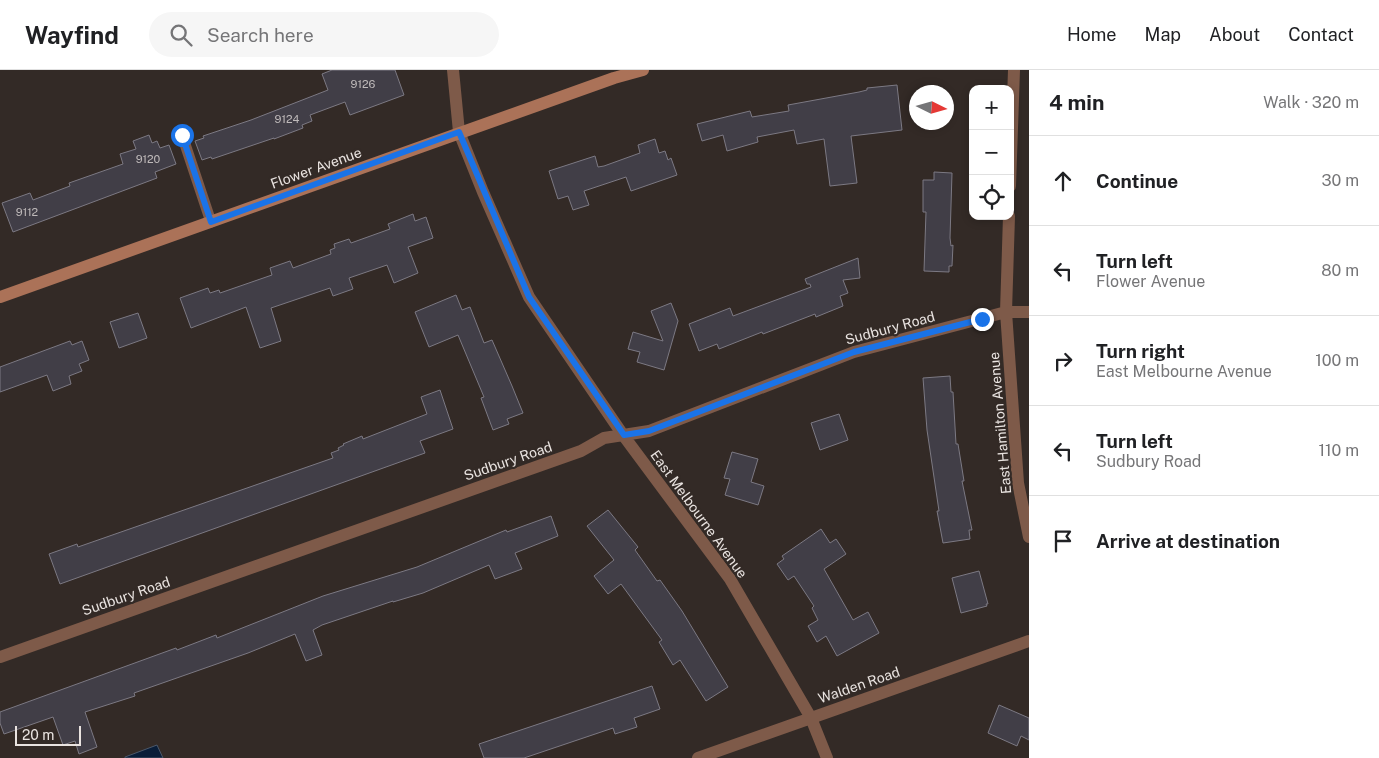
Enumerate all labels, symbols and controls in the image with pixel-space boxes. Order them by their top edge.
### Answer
search box [149,12,499,57]
text: Wayfind [25,21,119,49]
icon: search [167,21,195,49]
text: Search here [207,24,314,46]
text: Home [1067,24,1117,45]
text: Map [1145,24,1181,45]
text: About [1209,24,1260,45]
text: Contact [1288,24,1354,45]
house number: 9126 [351,78,376,90]
north arrow [909,85,954,130]
map controls [969,85,1014,220]
button: + [969,85,1014,130]
text: 4 min [1049,90,1104,115]
text: Walk · 320 m [1263,93,1359,112]
house number: 9124 [275,113,299,125]
route start [171,124,194,147]
button: − [969,130,1014,175]
street label: Flower Avenue [268,144,364,192]
house number: 9120 [136,153,161,165]
icon: ahead [1049,167,1077,195]
text: Continue [1096,170,1178,192]
text: 30 m [1322,171,1359,190]
button: locate [969,175,1014,220]
house number: 9112 [16,206,39,218]
text: Turn left [1096,250,1173,272]
icon: left [1049,257,1077,285]
text: 80 m [1321,261,1359,280]
text: Flower Avenue [1096,272,1205,291]
street label: Sudbury Road [843,308,937,348]
route end [971,308,994,331]
text: Turn right [1096,340,1185,362]
icon: right [1049,347,1077,375]
street label: East Hamilton Avenue [986,351,1014,495]
text: 100 m [1315,351,1359,370]
text: East Melbourne Avenue [1096,362,1272,381]
text: Turn left [1096,430,1173,452]
icon: left [1049,437,1077,465]
street label: Sudbury Road [462,438,554,484]
text: 110 m [1318,441,1359,460]
street label: East Melbourne Avenue [647,447,751,581]
text: Sudbury Road [1096,452,1201,471]
icon: arrive [1049,527,1077,555]
text: Arrive at destination [1096,530,1280,552]
street label: Sudbury Road [80,573,172,619]
street label: Walden Road [816,664,902,706]
scale bar [15,723,81,746]
text: 20 m [22,727,54,743]

